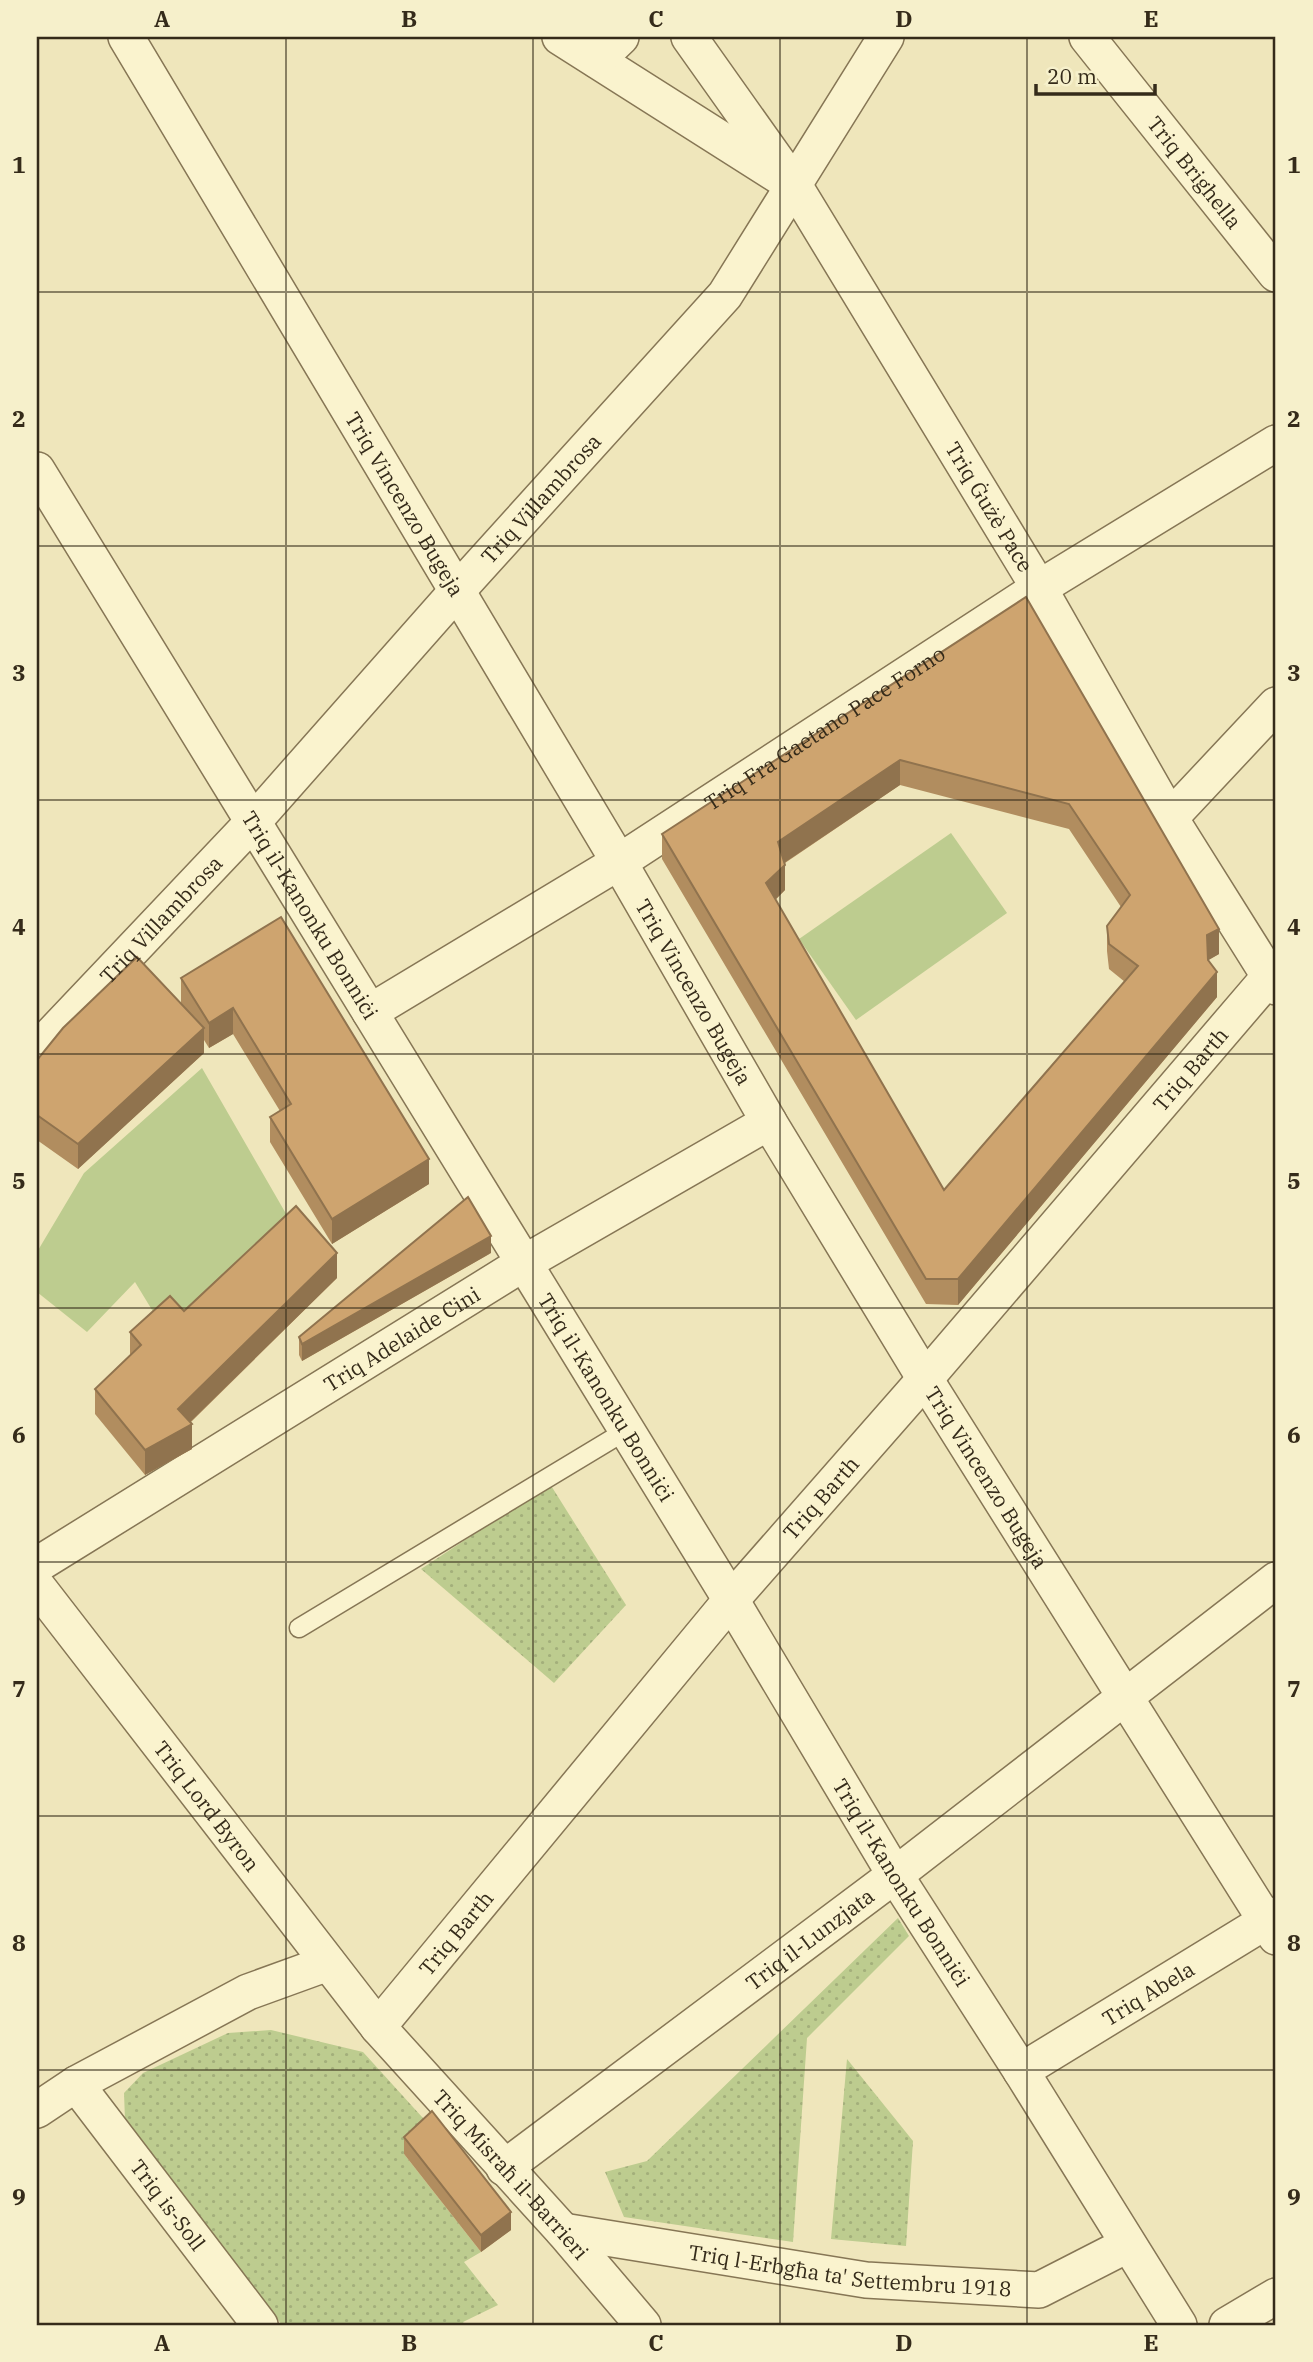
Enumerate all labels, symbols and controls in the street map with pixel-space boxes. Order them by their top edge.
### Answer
text: A [154,3,170,33]
text: B [401,3,417,33]
text: C [648,3,664,33]
text: D [895,3,913,33]
text: E [1143,3,1159,33]
scale bar [1036,52,1156,96]
text: 20 m [1047,62,1097,90]
street label: Triq Brighella [1141,110,1248,234]
text: 1 [12,149,26,179]
text: 1 [1287,149,1301,179]
text: 2 [12,403,26,433]
text: 2 [1287,403,1301,433]
street label: Triq Vincenzo Bugeja [339,407,471,601]
street label: Triq Villambrosa [474,427,607,570]
street label: Triq Ġużè Pace [939,436,1040,577]
street label: Triq Fra Gaetano Pace Forno [699,639,950,817]
text: 3 [12,657,26,687]
text: 3 [1287,657,1301,687]
street label: Triq il-Kanonku Bonniċi [236,805,385,1024]
street label: Triq Villambrosa [93,849,228,989]
street label: Triq Vincenzo Bugeja [629,894,759,1090]
text: 4 [12,911,26,941]
text: 4 [1287,911,1301,941]
street label: Triq Barth [1146,1021,1234,1117]
text: 5 [12,1165,26,1195]
text: 5 [1287,1165,1301,1195]
street label: Triq Adelaide Cini [318,1280,485,1398]
street label: Triq il-Kanonku Bonniċi [532,1288,681,1506]
street label: Triq Vincenzo Bugeja [919,1381,1055,1574]
text: 6 [12,1419,26,1449]
text: 6 [1287,1419,1301,1449]
street label: Triq Barth [776,1450,865,1546]
text: 7 [12,1673,26,1703]
text: 7 [1287,1673,1301,1703]
street label: Triq Lord Byron [148,1735,266,1877]
street label: Triq il-Kanonku Bonniċi [827,1773,977,1991]
street label: Triq il-Lunzjata [740,1882,880,1996]
street label: Triq Barth [412,1885,499,1981]
text: 8 [12,1927,26,1957]
text: 8 [1287,1927,1301,1957]
street label: Triq Abela [1097,1954,1199,2032]
street label: Triq Misraħ il-Barrieri [427,2083,595,2265]
street label: Triq is-Soll [124,2153,212,2256]
text: 9 [12,2181,26,2211]
text: 9 [1287,2181,1301,2211]
street label: Triq l-Erbgħa ta' Settembru 1918 [686,2238,1012,2302]
text: A [154,2327,170,2357]
text: B [401,2327,417,2357]
text: C [648,2327,664,2357]
text: D [895,2327,913,2357]
text: E [1143,2327,1159,2357]

